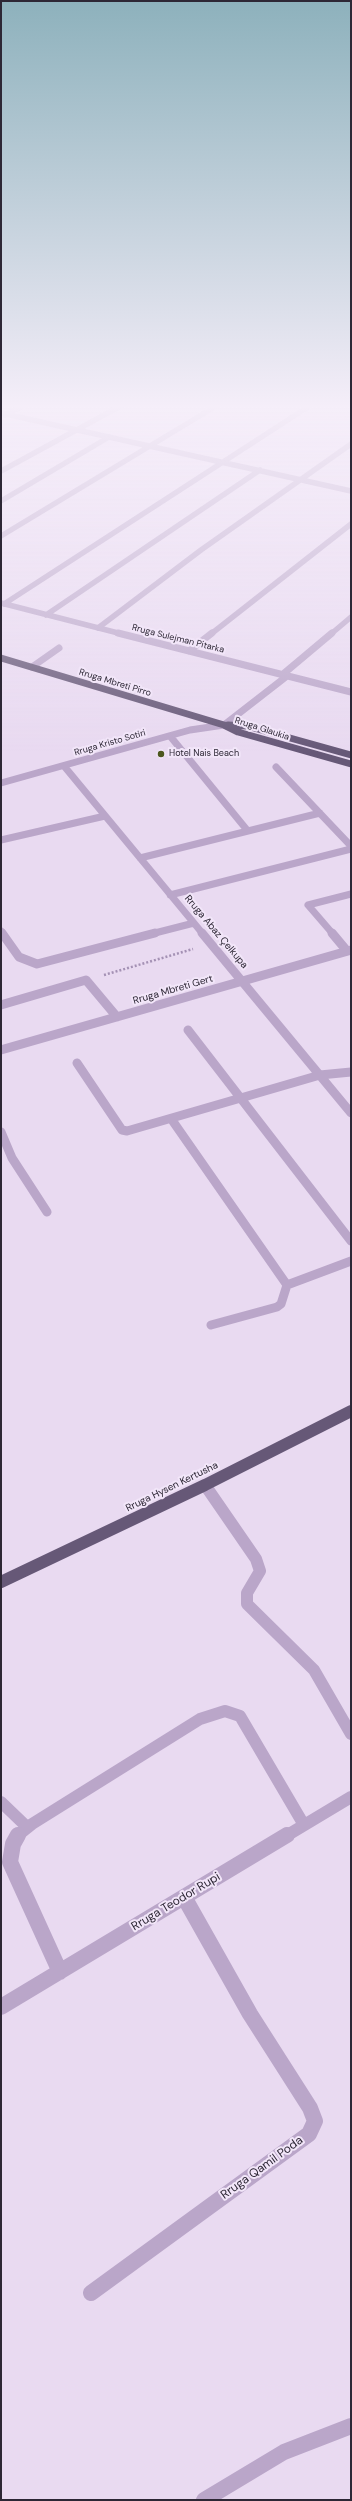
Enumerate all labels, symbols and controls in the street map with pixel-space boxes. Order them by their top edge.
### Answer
street label: Rruga Sulejman Pitarka [131,622,225,656]
street label: Rruga Mbreti Pirro [78,667,152,699]
street label: Rruga Glaukia [233,715,291,743]
street label: Rruga Kristo Sotiri [73,728,147,758]
marker: Hotel Nais Beach [156,749,166,759]
place label: Hotel Nais Beach [169,749,239,759]
street label: Rruga Abaz Çelkupa [182,893,250,971]
street label: Rruga Mbreti Gert [132,973,214,1007]
street label: Rruga Hysen Kertusha [124,1459,220,1515]
street label: Rruga Teodor Rupi [129,1870,223,1934]
street label: Rruga Qamil Poda [218,2133,306,2203]

